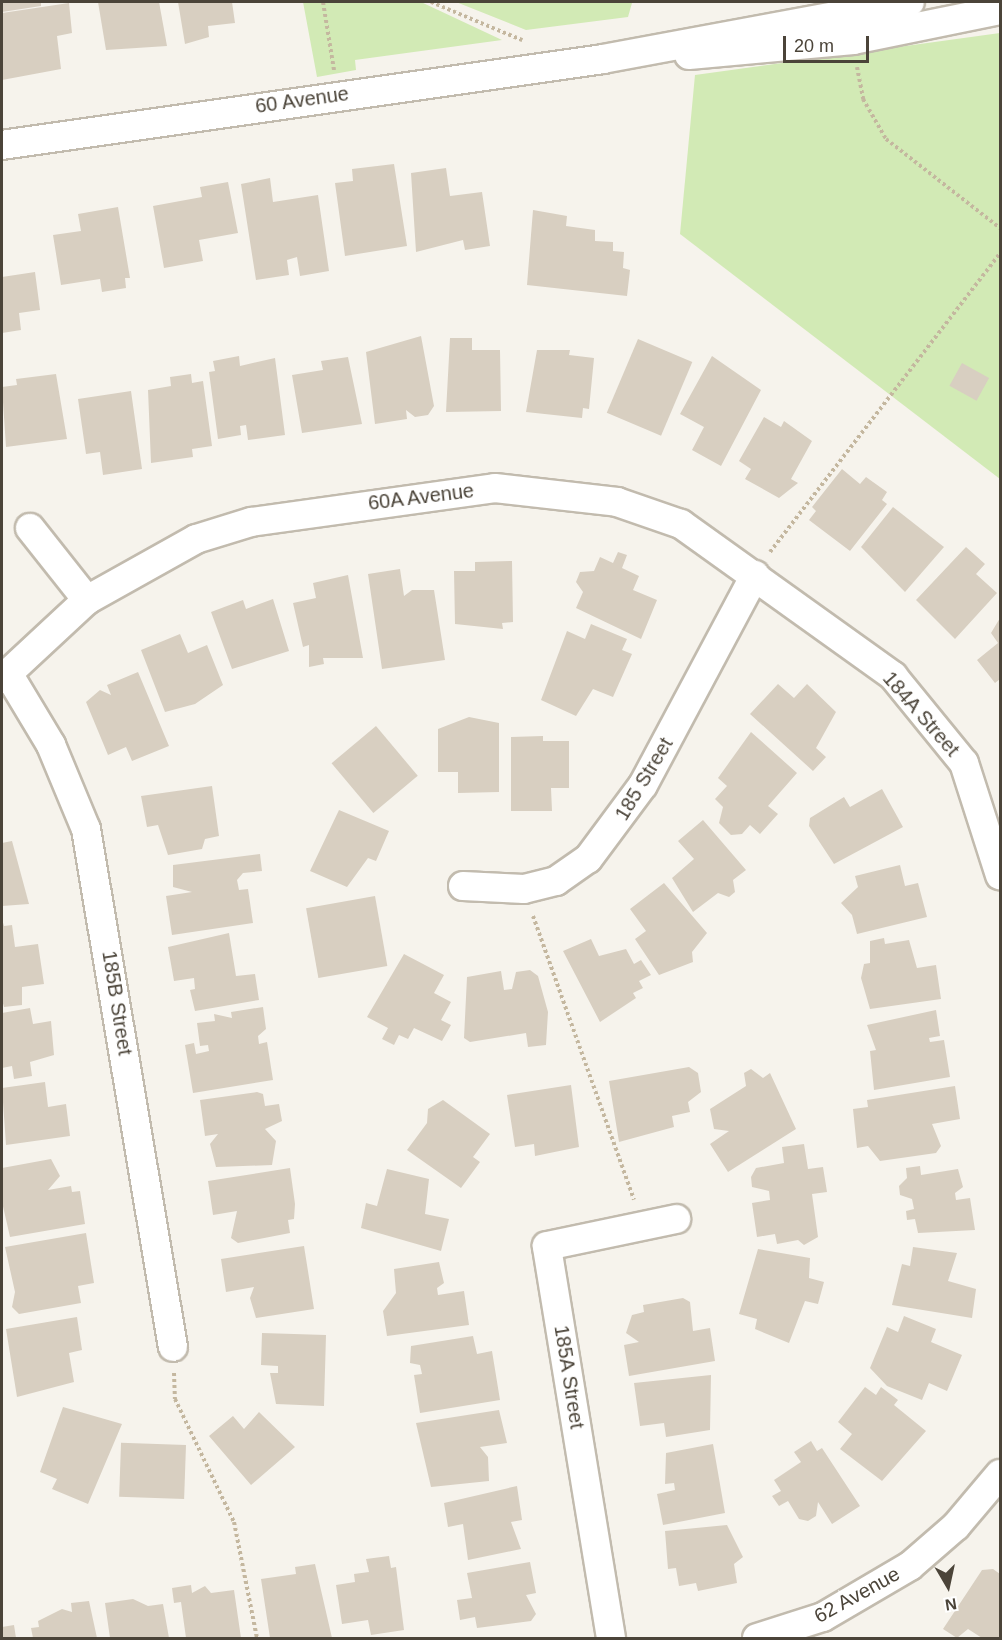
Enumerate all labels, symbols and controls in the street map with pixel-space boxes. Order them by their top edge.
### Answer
scale bar [786,24,872,62]
text: 20 m [794,36,834,56]
street label: 60 Avenue [253,81,351,119]
street label: 60A Avenue [366,478,476,516]
street label: 184A Street [877,666,965,762]
street label: 185 Street [610,733,678,825]
street label: 185B Street [97,949,137,1057]
street label: 185A Street [549,1323,589,1431]
north arrow [918,1556,978,1616]
street label: 62 Avenue [810,1561,904,1629]
text: N [944,1595,958,1614]

